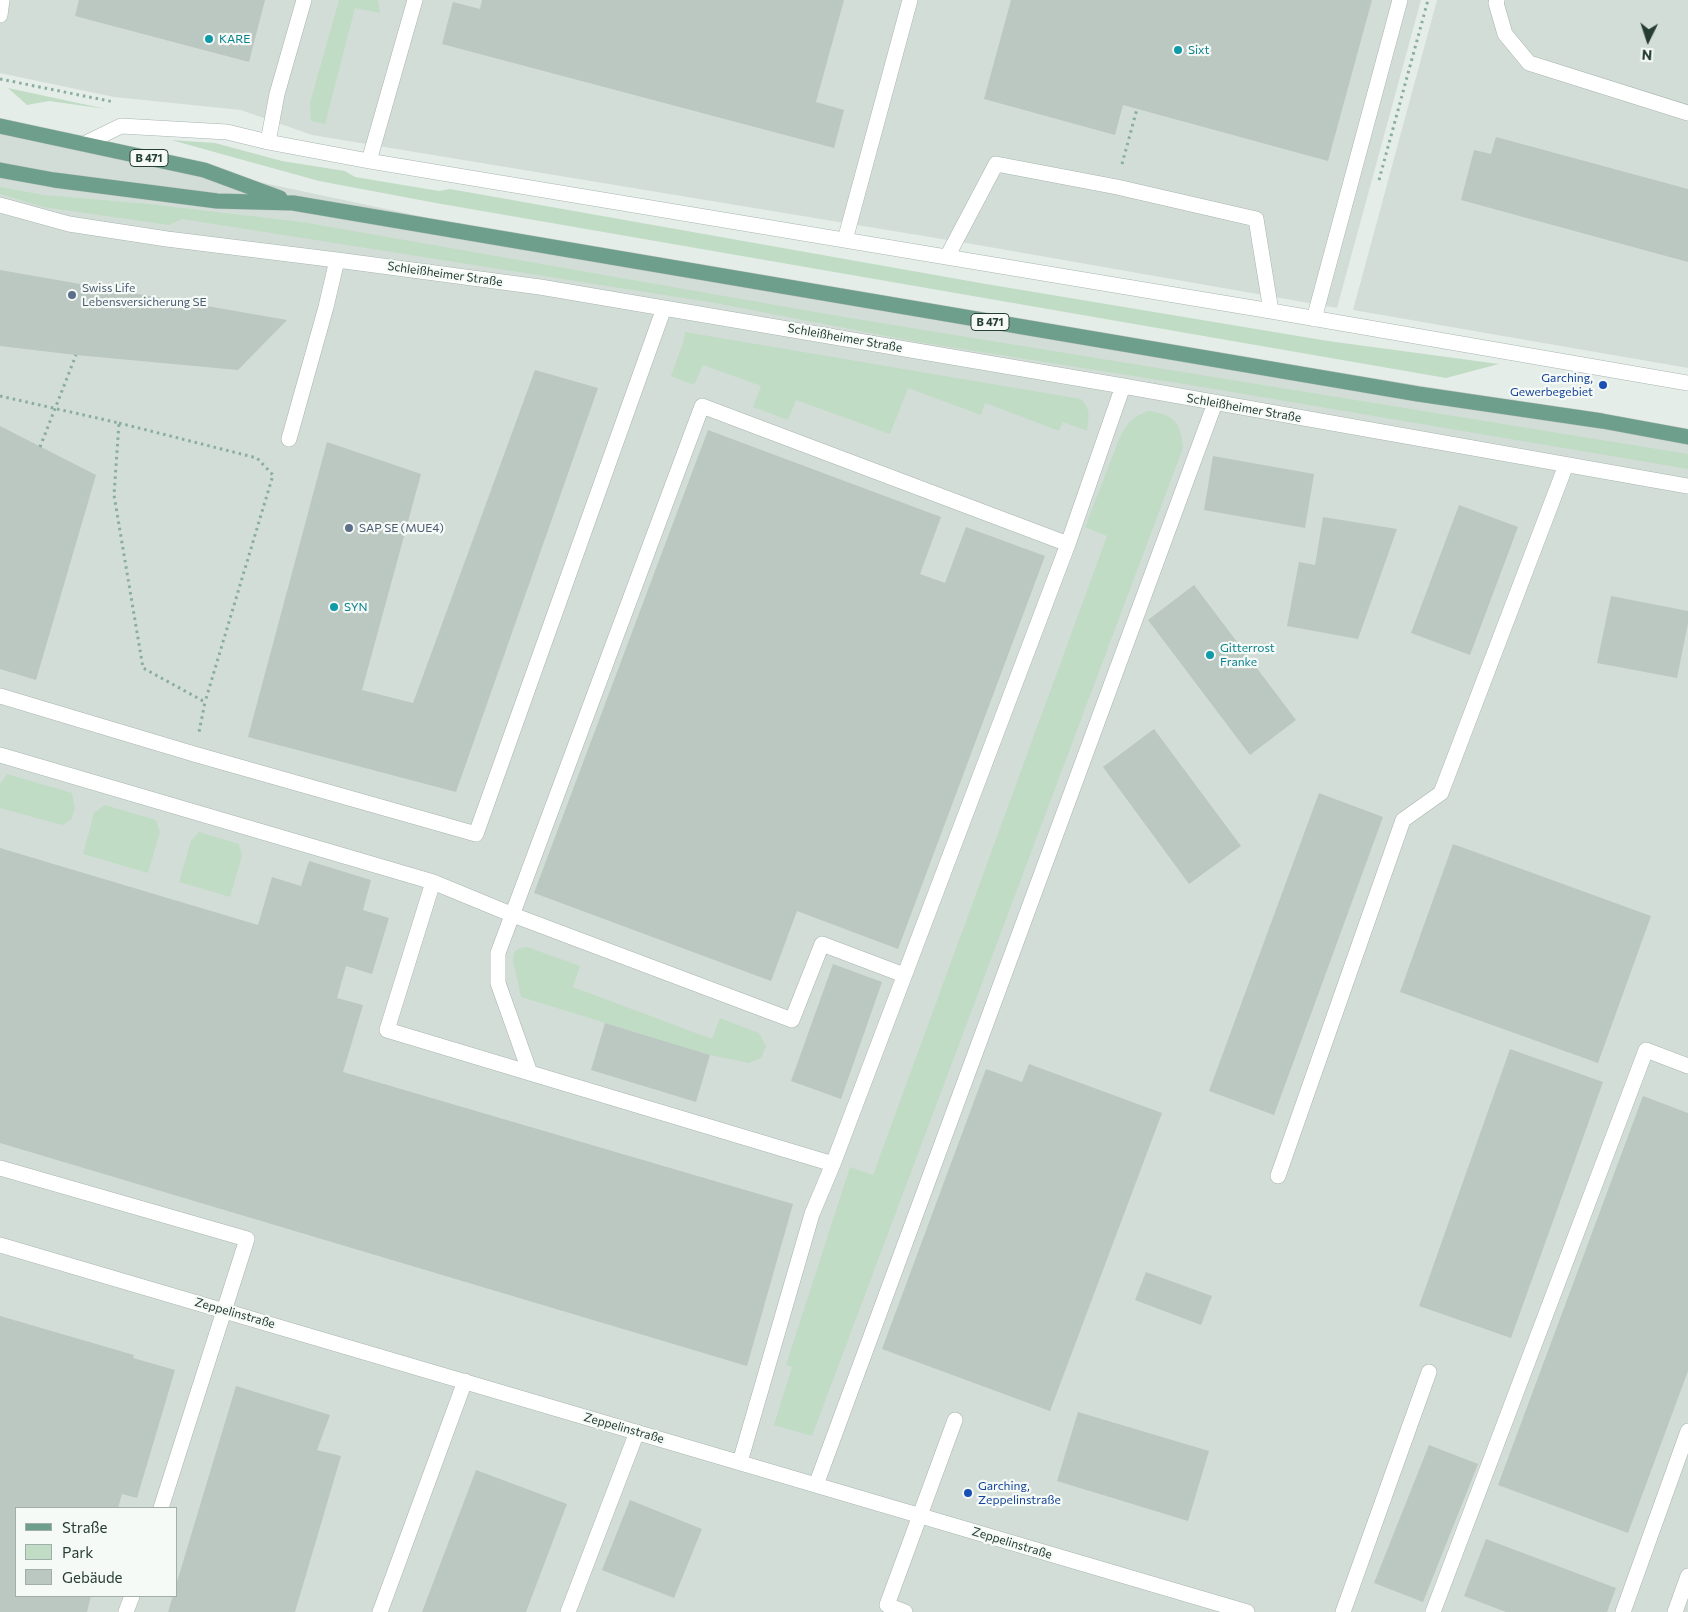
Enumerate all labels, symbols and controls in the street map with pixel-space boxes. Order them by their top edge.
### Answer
north arrow [1623,15,1673,65]
place label: KARE [219,32,250,46]
marker: KARE [203,33,215,45]
place label: Sixt [1188,43,1209,57]
marker: Sixt [1172,44,1184,56]
text: N [1641,47,1653,64]
road number: B 471 [130,150,168,167]
street label: Schleißheimer Straße [386,259,504,289]
place label: Swiss Life Lebensversicherung SE [82,281,207,309]
marker: Swiss Life Lebensversicherung SE [66,289,78,301]
road number: B 471 [971,314,1009,331]
street label: Schleißheimer Straße [787,321,903,355]
place label: Garching, Gewerbegebiet [1510,371,1593,399]
marker: Garching, Gewerbegebiet [1597,379,1609,391]
street label: Schleißheimer Straße [1186,391,1302,425]
place label: SAP SE (MUE4) [359,521,444,535]
marker: SAP SE (MUE4) [343,522,355,534]
place label: SYN [344,600,368,614]
marker: SYN [328,601,340,613]
place label: Gitterrost Franke [1220,641,1275,669]
marker: Gitterrost Franke [1204,649,1216,661]
street label: Zeppelinstraße [193,1295,277,1331]
street label: Zeppelinstraße [582,1410,666,1446]
place label: Garching, Zeppelinstraße [978,1479,1061,1507]
marker: Garching, Zeppelinstraße [962,1487,974,1499]
legend [15,1507,178,1597]
text: Straße [62,1518,108,1536]
street label: Zeppelinstraße [970,1524,1054,1562]
text: Park [62,1543,93,1561]
text: Gebäude [62,1568,123,1586]

